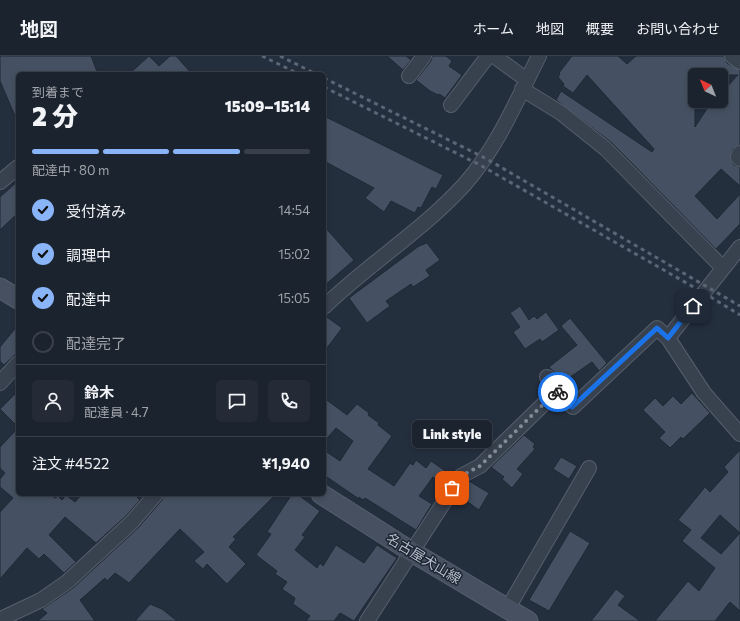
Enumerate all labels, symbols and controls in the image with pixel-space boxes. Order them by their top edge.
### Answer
text: 地図 [20,17,58,40]
text: ホーム [472,20,514,37]
text: 地図 [536,20,564,37]
text: 概要 [586,20,614,37]
text: お問い合わせ [636,20,720,37]
north arrow [688,68,728,108]
map controls [688,68,728,108]
text: 到着まで [32,84,84,100]
text: 15:09–15:14 [225,97,310,115]
text: 2 分 [32,100,78,131]
text: 配達中 · 80 m [32,162,109,178]
icon: check [32,199,54,221]
text: 受付済み [66,202,126,220]
text: 14:54 [278,202,310,218]
icon: check [32,243,54,265]
text: 調理中 [66,246,111,264]
text: 15:02 [278,246,310,262]
icon: check [32,287,54,309]
pin [676,289,710,323]
text: 配達中 [66,290,111,308]
text: 15:05 [278,290,310,306]
icon: home [682,295,704,317]
text: 配達完了 [66,334,126,352]
courier [538,372,578,412]
button: person [32,380,74,422]
button: chat [216,380,258,422]
button: phone [268,380,310,422]
icon: bike [547,381,569,403]
text: 鈴木 [84,383,114,401]
text: 配達員 · 4.7 [84,404,149,420]
callout: Link style [412,420,492,448]
text: Link style [423,426,481,442]
text: 注文 #4522 [32,454,109,472]
text: ¥1,940 [262,454,310,472]
pin [435,471,469,505]
icon: bag [441,477,463,499]
street label: 名古屋犬山線 [384,529,464,587]

